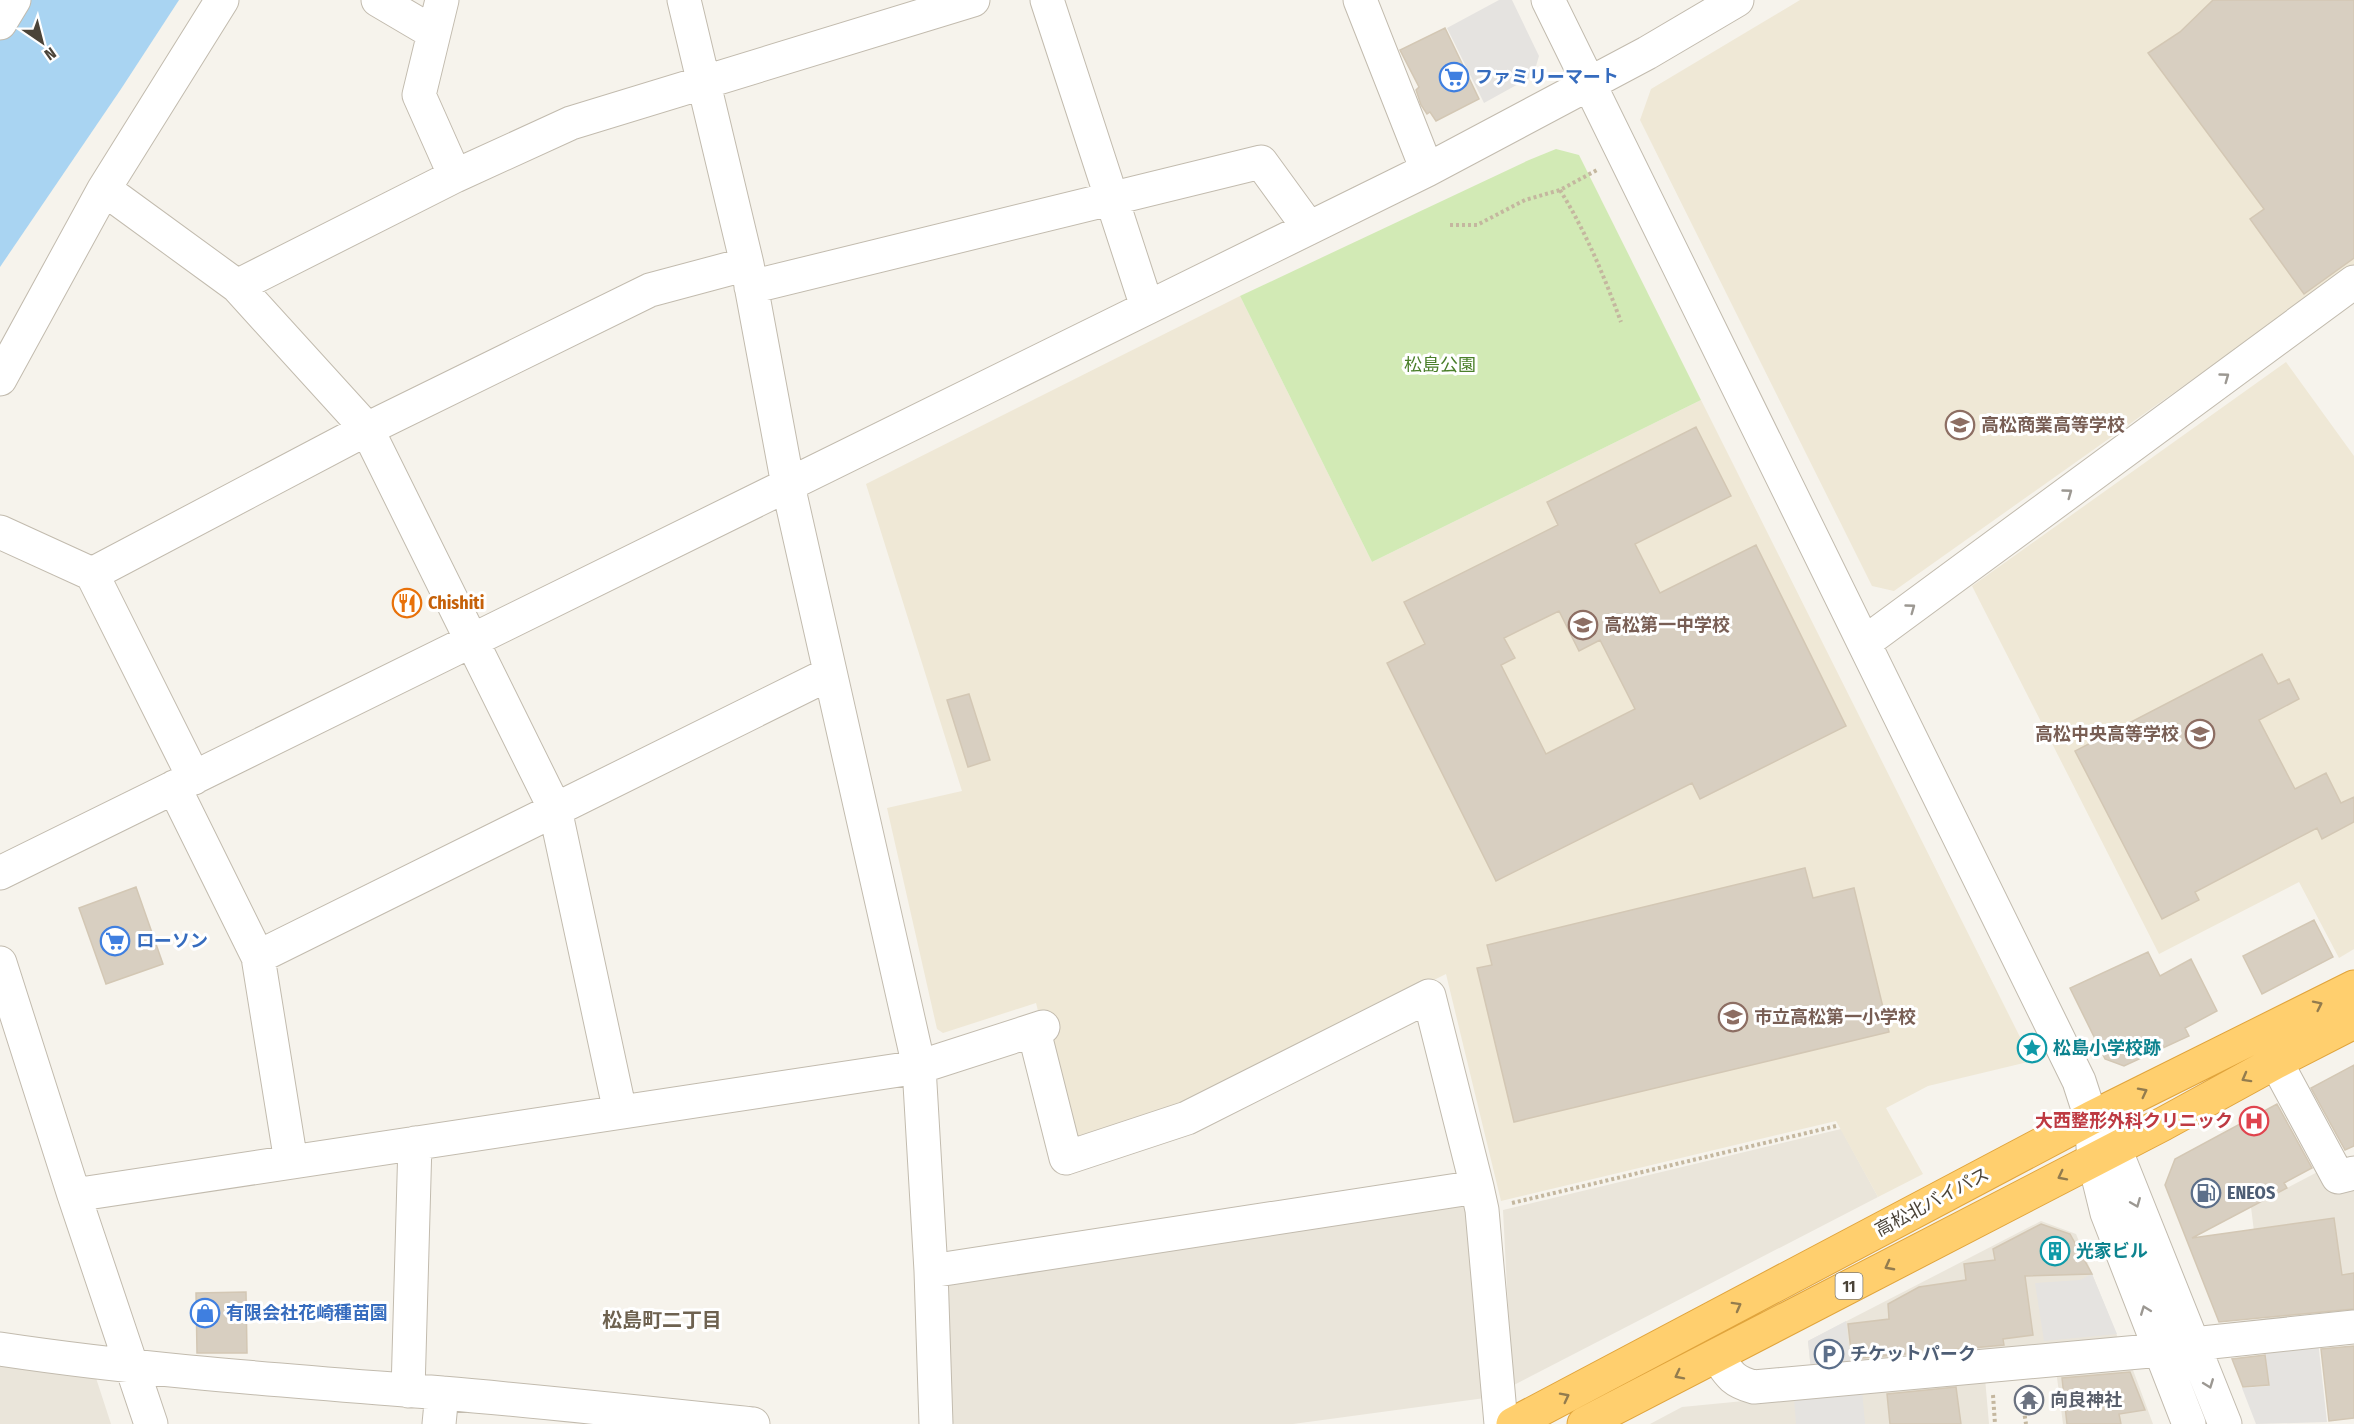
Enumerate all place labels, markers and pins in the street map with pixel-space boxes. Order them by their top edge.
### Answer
supermarket icon: ファミリーマート [1438,61,1470,93]
place label: ファミリーマート [1475,66,1619,88]
school or university icon: 高松商業高等学校 [1944,409,1976,441]
place label: 高松商業高等学校 [1981,414,2125,436]
restaurant icon: Chishiti [391,587,423,619]
place label: Chishiti [428,592,484,614]
school or university icon: 高松第一中学校 [1567,609,1599,641]
place label: 高松第一中学校 [1604,614,1730,636]
school or university icon: 高松中央高等学校 [2184,718,2216,750]
place label: 高松中央高等学校 [2035,723,2179,745]
supermarket icon: ローソン [99,925,131,957]
place label: ローソン [136,930,208,952]
school or university icon: 市立高松第一小学校 [1717,1001,1749,1033]
place label: 市立高松第一小学校 [1754,1006,1916,1028]
place icon: 松島小学校跡 [2016,1032,2048,1064]
place label: 松島小学校跡 [2053,1037,2161,1059]
hospital icon: 大西整形外科クリニック [2238,1105,2270,1137]
place label: 大西整形外科クリニック [2035,1110,2233,1132]
fuel station icon: ENEOS [2190,1177,2222,1209]
place label: ENEOS [2227,1182,2275,1204]
building icon: 光家ビル [2039,1235,2071,1267]
place label: 光家ビル [2076,1240,2148,1262]
shop icon: 有限会社花崎種苗園 [189,1297,221,1329]
place label: 有限会社花崎種苗園 [226,1302,388,1324]
parking icon: チケットパーク [1813,1338,1845,1370]
place label: チケットパーク [1850,1343,1976,1365]
temple icon: 向良神社 [2013,1384,2045,1416]
place label: 向良神社 [2050,1389,2122,1411]

